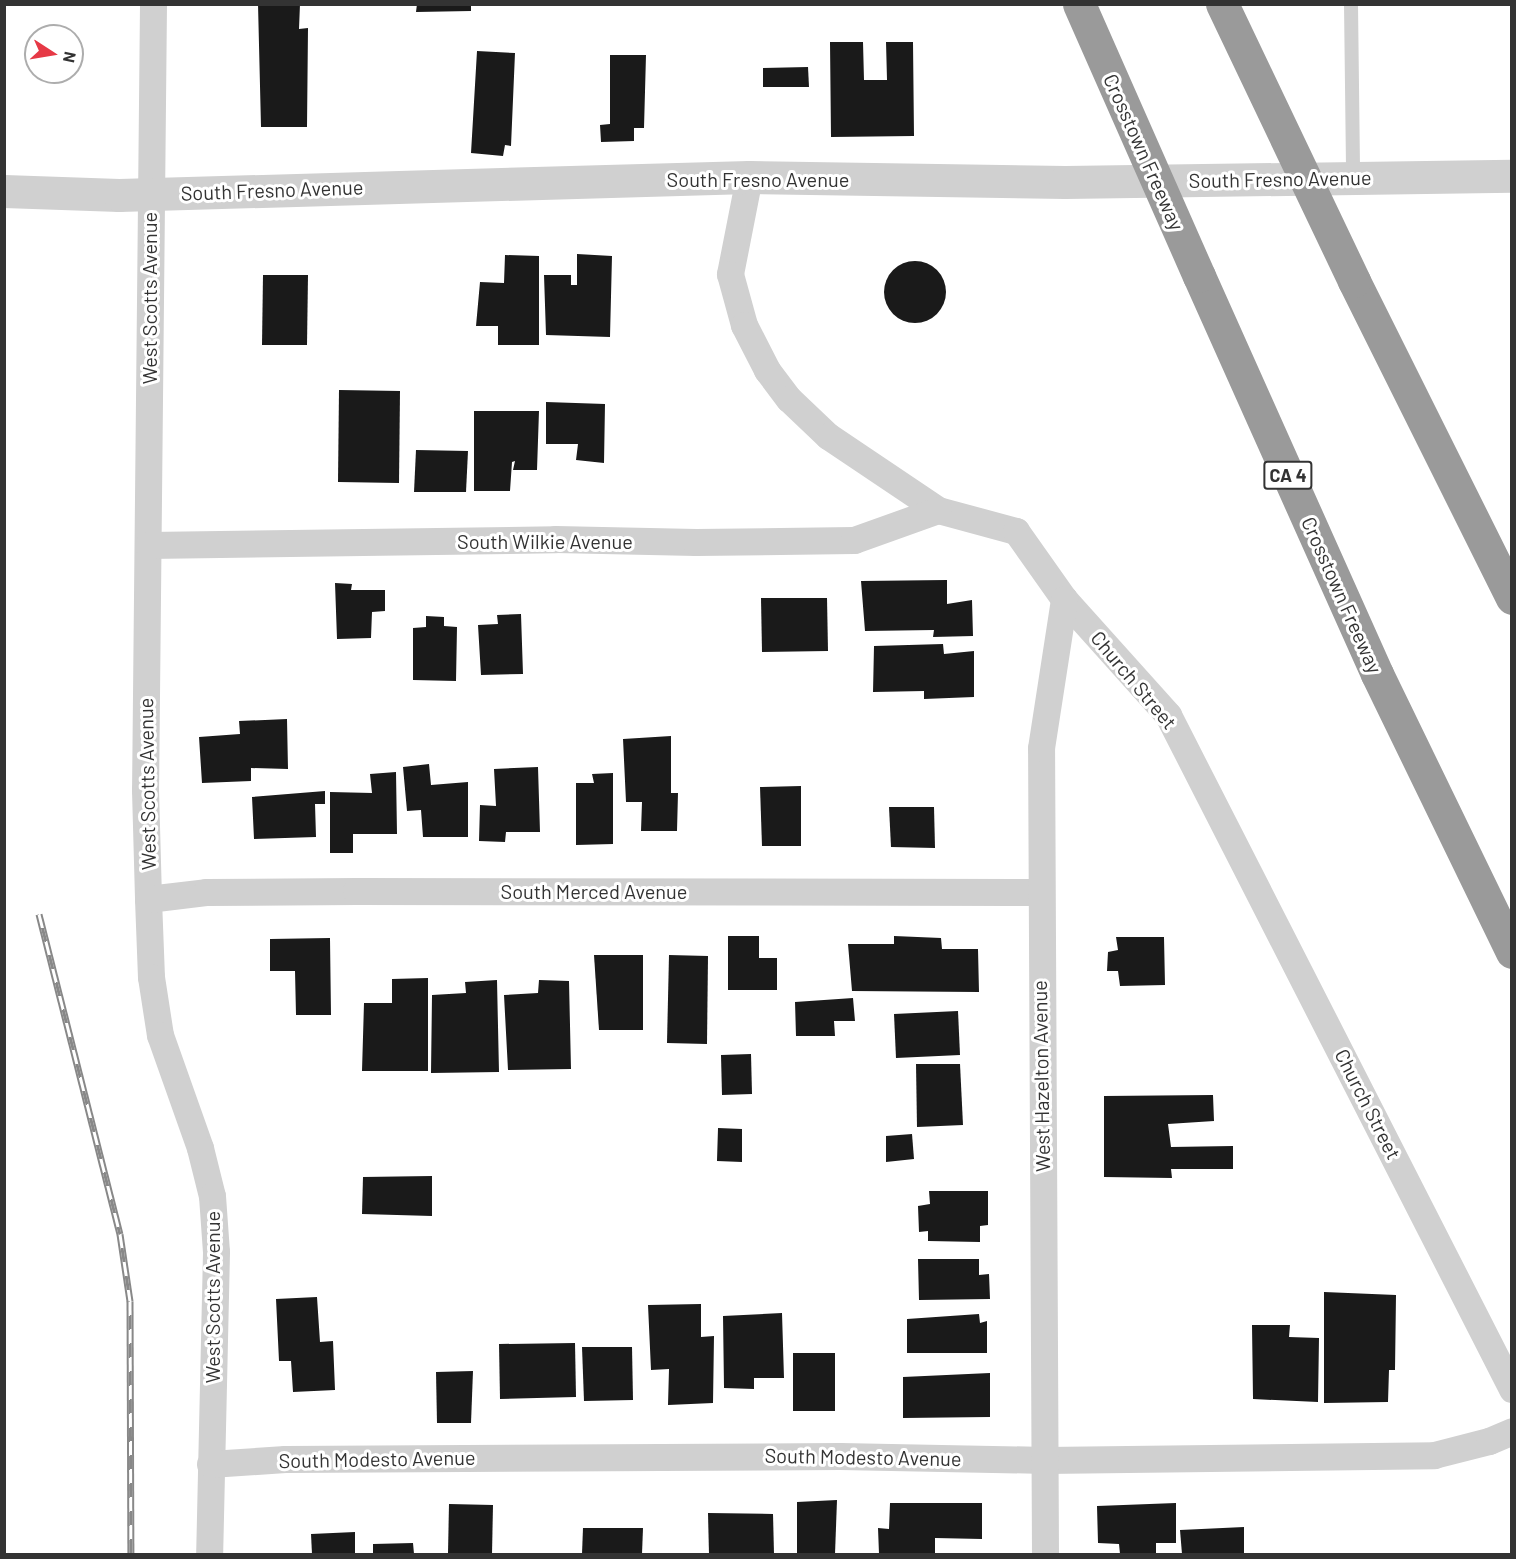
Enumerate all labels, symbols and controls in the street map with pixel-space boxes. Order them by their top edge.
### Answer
north arrow [24,24,84,84]
text: N [60,50,81,65]
street label: Crosstown Freeway [1099,70,1189,234]
street label: South Fresno Avenue [1188,165,1372,193]
street label: South Fresno Avenue [667,167,849,191]
street label: South Fresno Avenue [180,175,364,205]
street label: West Scotts Avenue [137,212,161,384]
road number: CA 4 [1262,460,1314,490]
street label: Crosstown Freeway [1297,513,1387,677]
street label: South Wilkie Avenue [457,529,633,553]
street label: Church Street [1086,626,1182,734]
street label: West Scotts Avenue [133,698,161,870]
street label: South Merced Avenue [501,879,687,903]
street label: West Hazelton Avenue [1027,980,1055,1172]
street label: Church Street [1330,1045,1406,1163]
street label: West Scotts Avenue [200,1211,224,1383]
street label: South Modesto Avenue [764,1443,962,1471]
street label: South Modesto Avenue [278,1445,476,1473]

